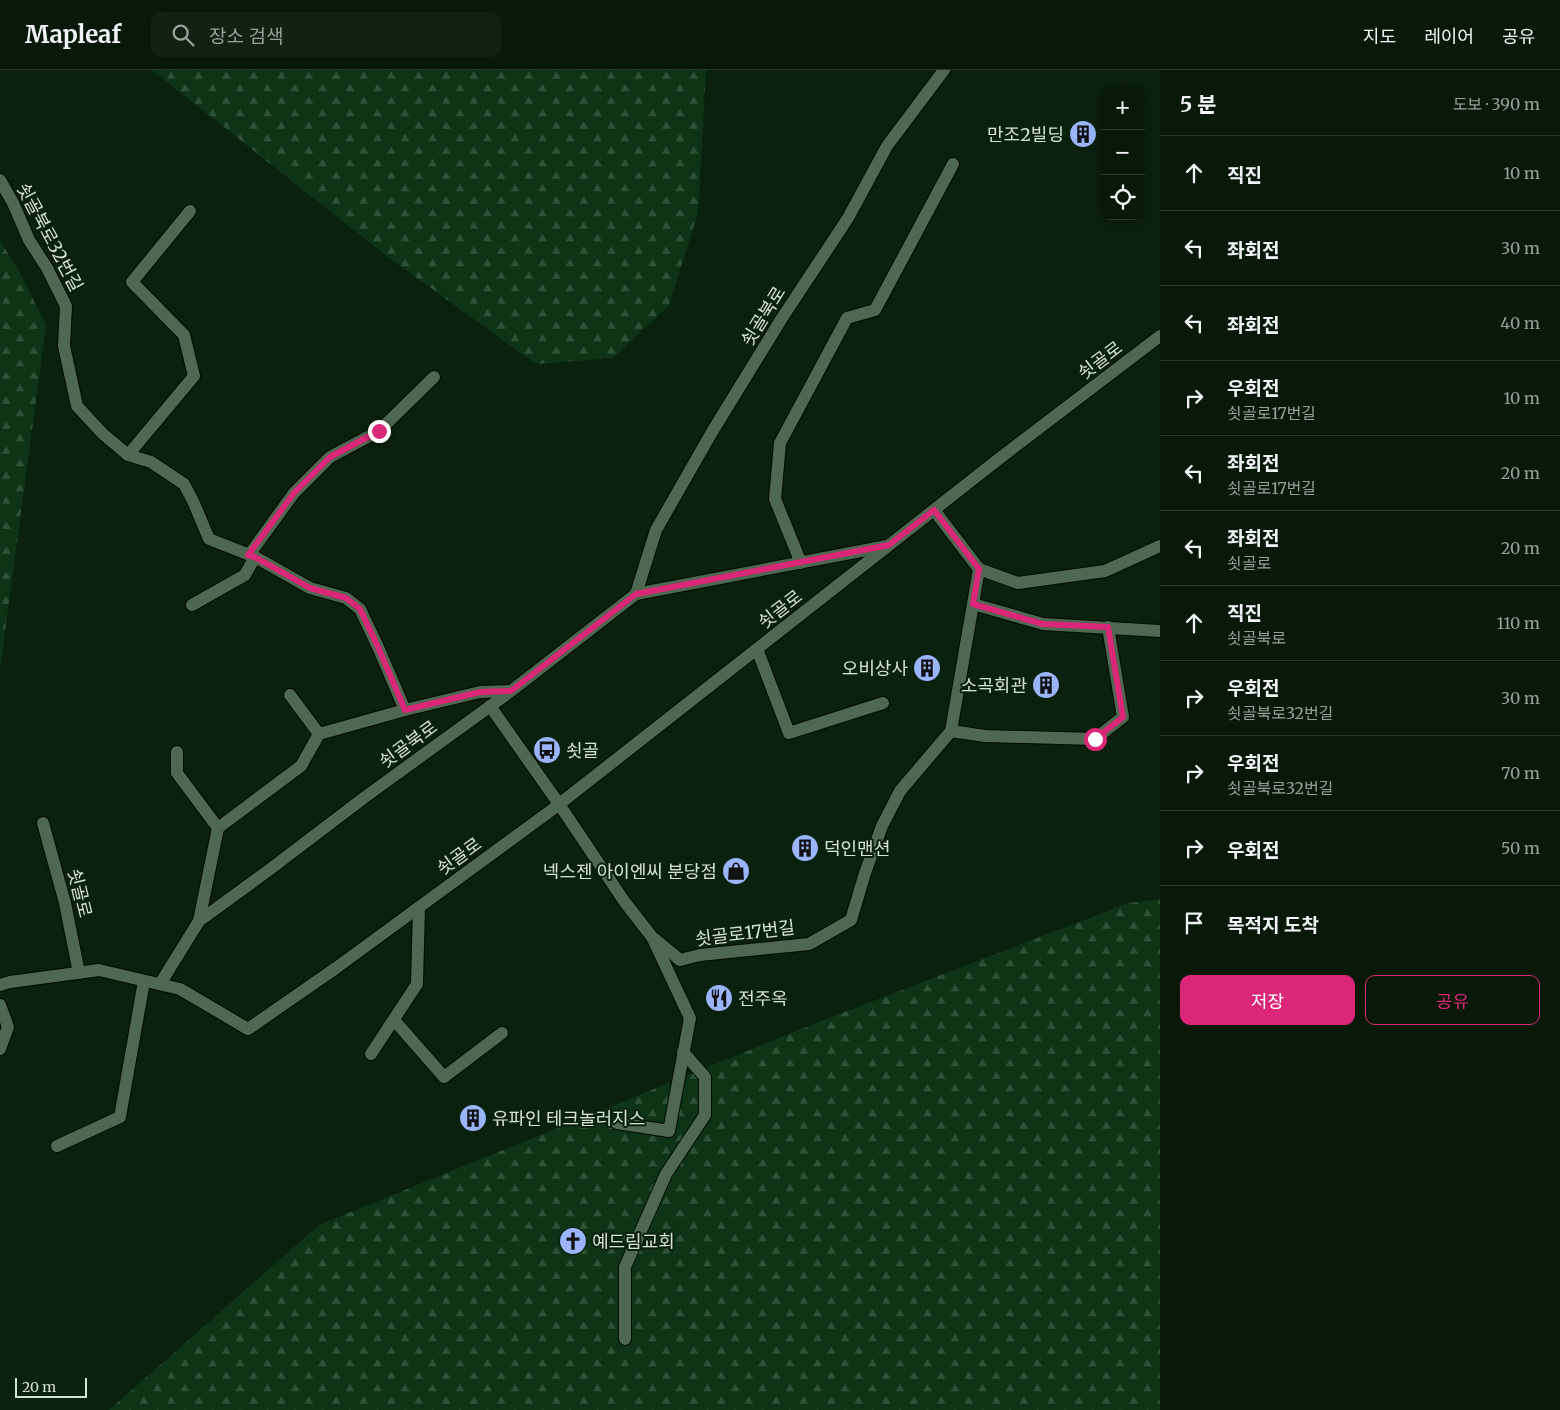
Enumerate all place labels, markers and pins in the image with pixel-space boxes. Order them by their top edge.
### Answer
building icon: 만조2빌딩 [1068,119,1098,149]
place label: 만조2빌딩 [987,123,1064,146]
building icon: 오비상사 [912,653,942,683]
place label: 오비상사 [842,657,908,680]
building icon: 소곡회관 [1031,670,1061,700]
place label: 소곡회관 [961,674,1027,697]
bus stop icon: 쇳골 [532,735,562,765]
place label: 쇳골 [566,739,599,762]
building icon: 덕인맨션 [790,833,820,863]
place label: 덕인맨션 [824,837,890,860]
shop icon: 넥스젠 아이엔씨 분당점 [721,856,751,886]
place label: 넥스젠 아이엔씨 분당점 [543,860,717,883]
restaurant icon: 전주옥 [704,983,734,1013]
place label: 전주옥 [738,987,788,1010]
building icon: 유파인 테크놀러지스 [458,1103,488,1133]
place label: 유파인 테크놀러지스 [492,1107,645,1130]
church icon: 예드림교회 [558,1226,588,1256]
place label: 예드림교회 [592,1230,675,1253]

